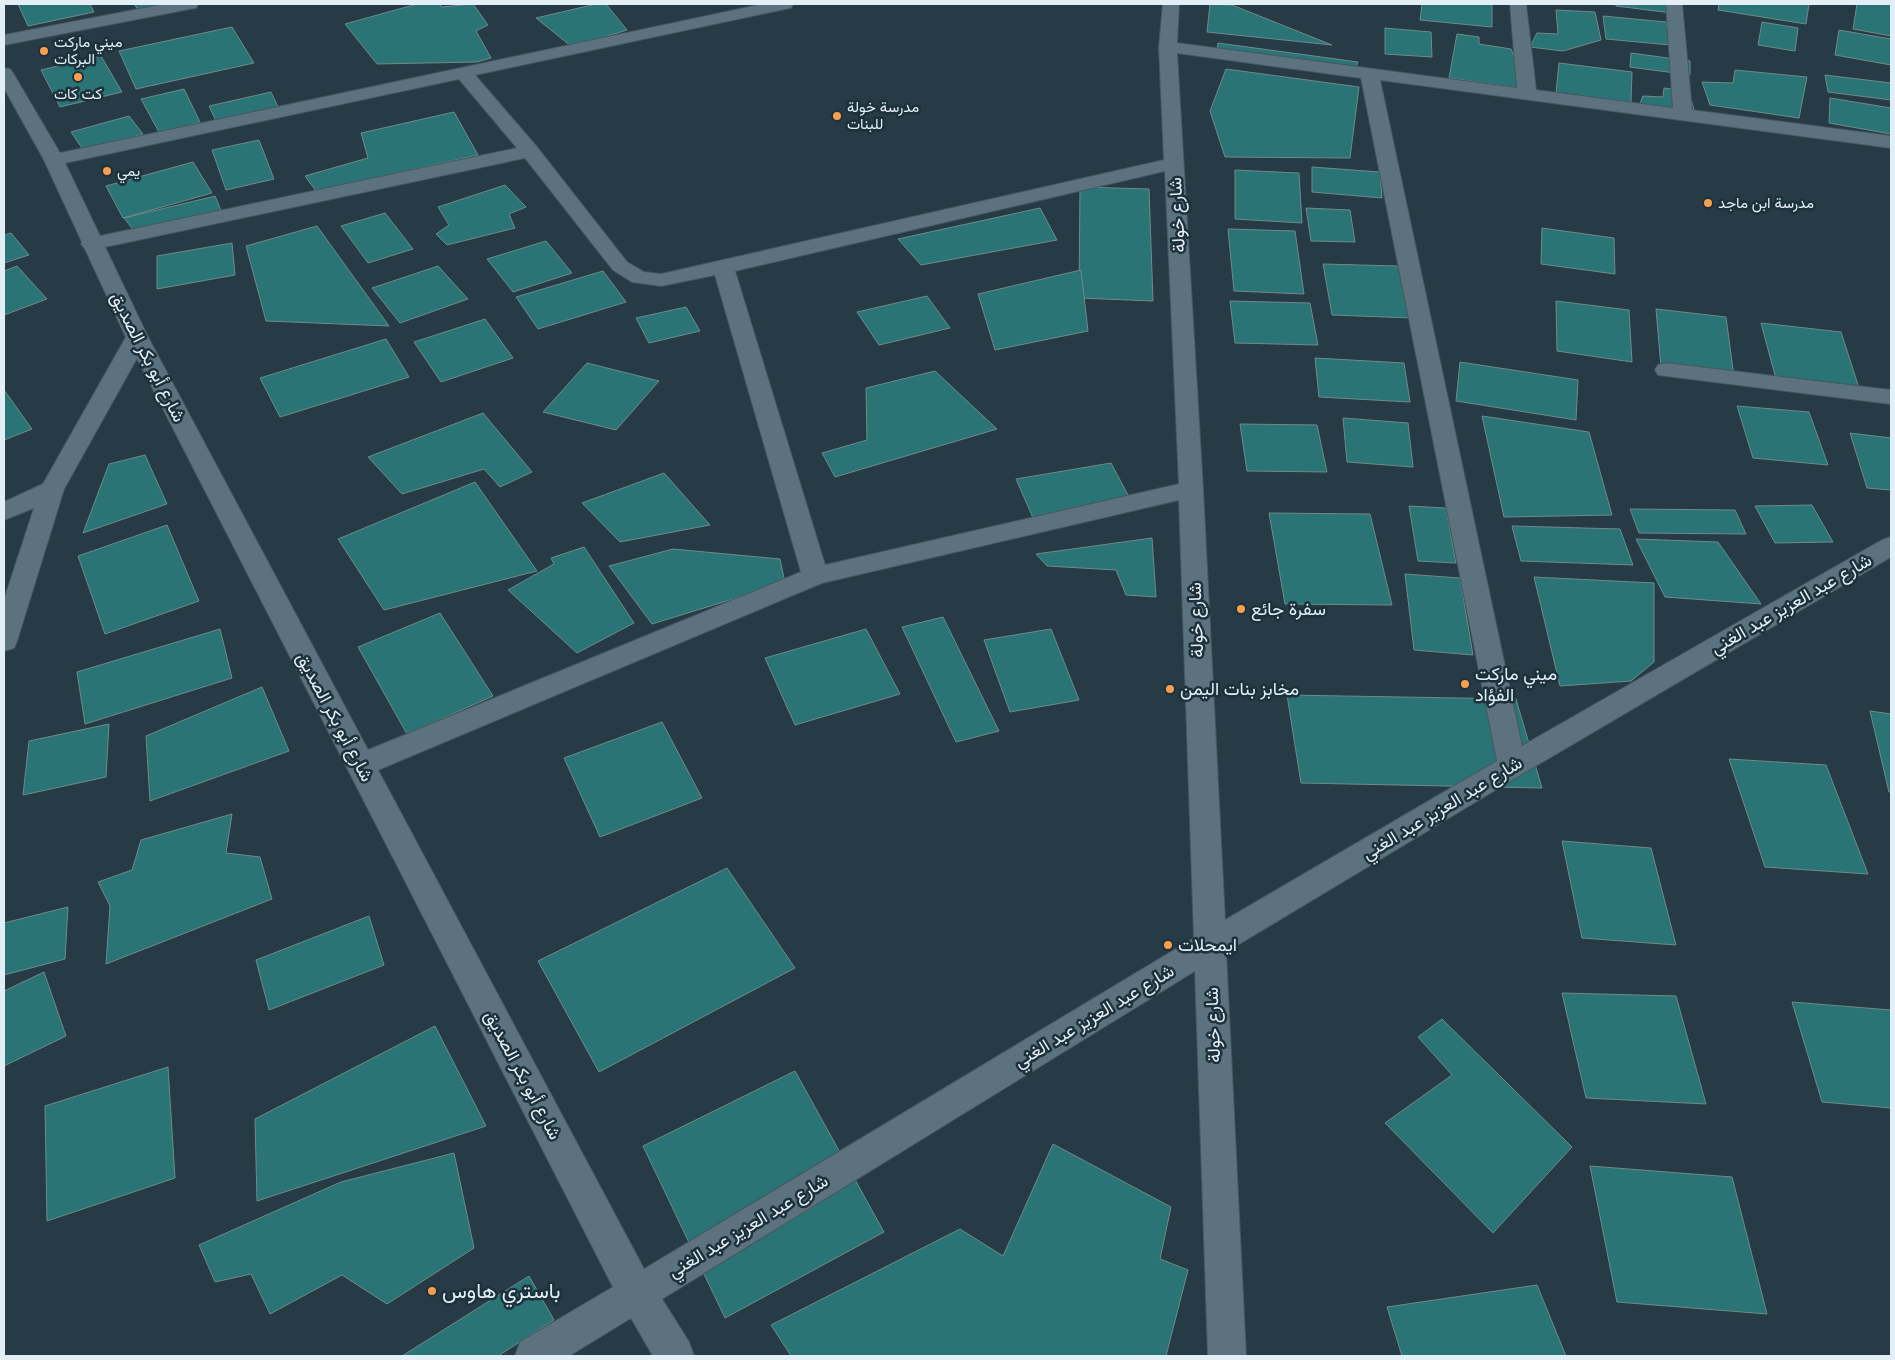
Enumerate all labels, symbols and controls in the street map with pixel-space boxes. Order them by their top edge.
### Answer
place label: ميني ماركت البركات [54,31,122,68]
marker: ميني ماركت البركات [38,45,50,57]
marker: كت كات [72,71,84,83]
place label: كت كات [54,83,102,103]
place label: مدرسة خولة للبنات [847,96,919,133]
marker: مدرسة خولة للبنات [831,110,843,122]
place label: يمي [117,160,140,184]
marker: يمي [101,165,113,177]
street label: شارع خولة [1162,177,1191,253]
place label: مدرسة ابن ماجد [1718,192,1814,213]
marker: مدرسة ابن ماجد [1702,197,1714,209]
street label: شارع أبو بكر الصديق [105,287,192,426]
street label: شارع عبد العزيز عبد الغني [1705,547,1878,663]
street label: شارع خولة [1182,582,1209,658]
place label: سفرة جائع [1251,596,1326,621]
marker: سفرة جائع [1235,603,1247,615]
street label: شارع أبو بكر الصديق [291,648,380,786]
place label: ميني ماركت الفؤاد [1475,661,1557,706]
place label: مخابز بنات اليمن [1180,676,1299,700]
marker: ميني ماركت الفؤاد [1459,678,1471,690]
marker: مخابز بنات اليمن [1164,683,1176,695]
street label: شارع عبد العزيز عبد الغني [1357,750,1528,868]
place label: ايمحلات [1178,932,1237,956]
marker: ايمحلات [1162,939,1174,951]
street label: شارع عبد العزيز عبد الغني [1009,958,1180,1076]
street label: شارع خولة [1199,987,1226,1063]
street label: شارع أبو بكر الصديق [479,1006,568,1144]
street label: شارع عبد العزيز عبد الغني [663,1168,834,1286]
place label: باستري هاوس [442,1276,560,1308]
marker: باستري هاوس [426,1285,438,1297]

